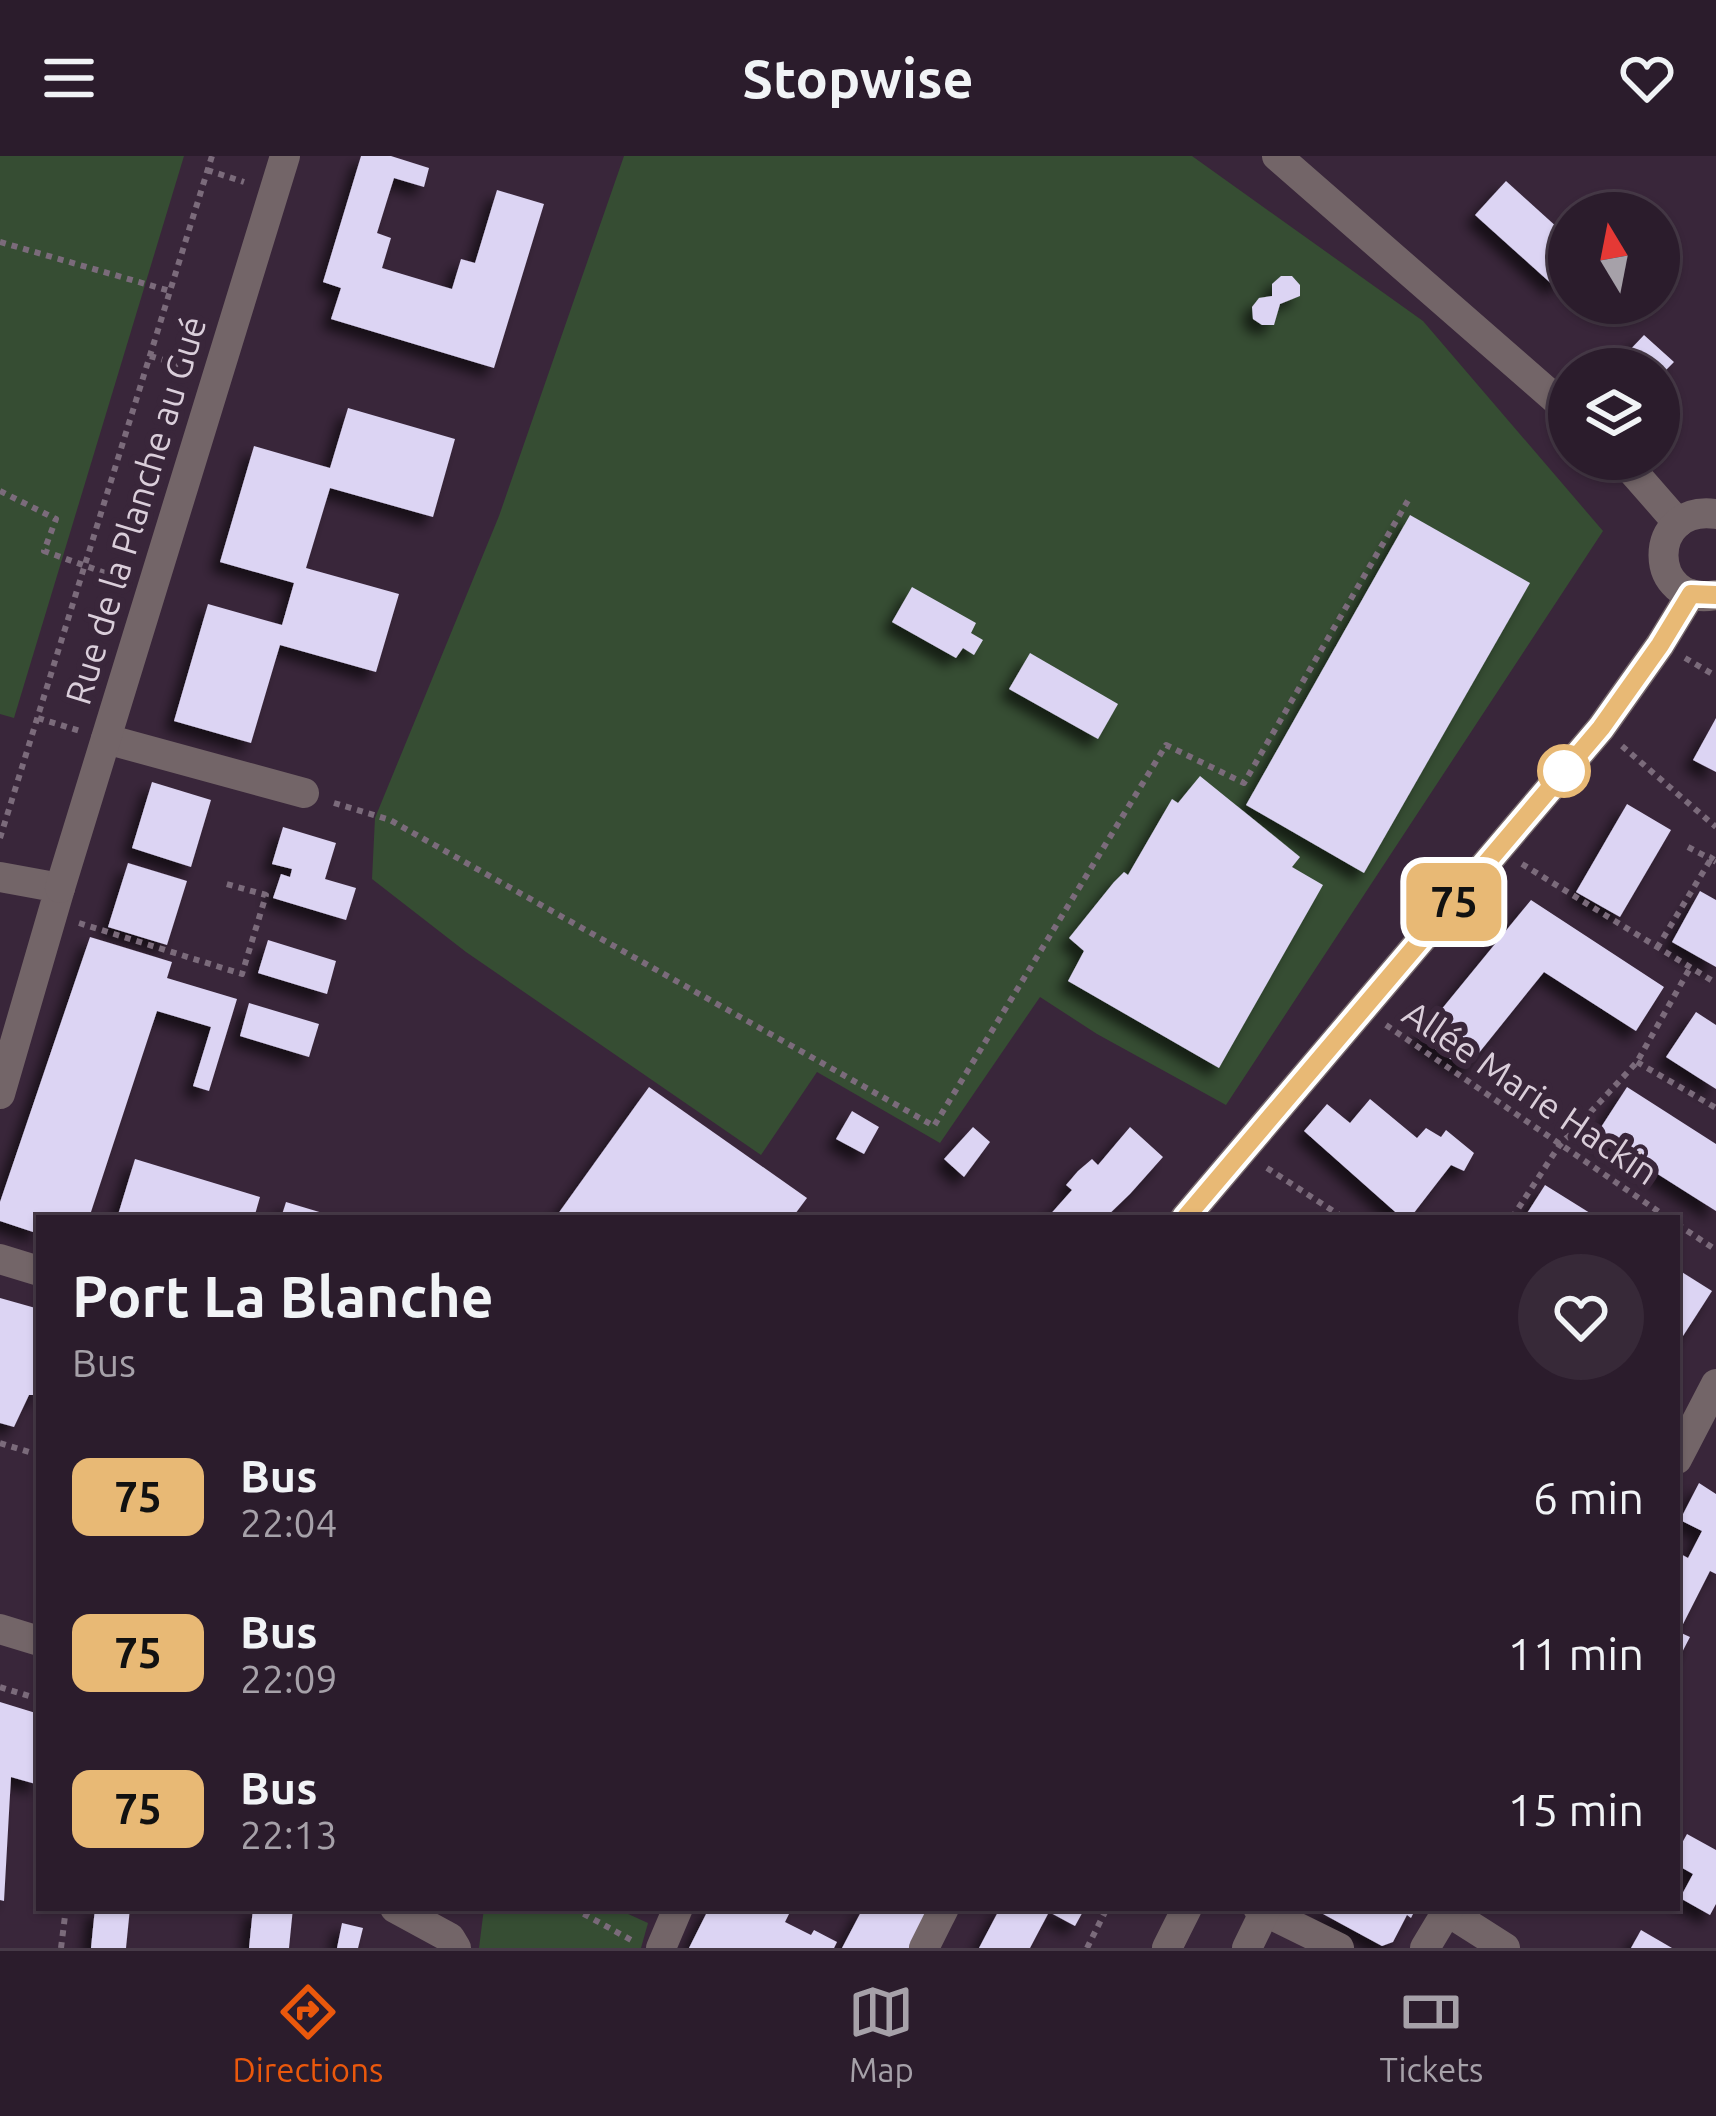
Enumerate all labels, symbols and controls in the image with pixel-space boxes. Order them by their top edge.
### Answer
icon: menu [36,45,102,111]
icon: heart [1614,45,1680,111]
text: Stopwise [742,48,974,108]
north arrow [1548,192,1680,324]
map controls [1548,192,1680,480]
street label: Rue de la Planche au Gué [56,311,214,709]
button: layers [1548,348,1680,480]
unlabelled marker [1539,746,1589,796]
line badge: 75 [1400,863,1508,941]
text: 75 [1430,878,1478,925]
street label: Allée Marie Hackin [1396,992,1666,1192]
button: heart [1518,1254,1644,1380]
text: Port La Blanche [72,1264,494,1328]
text: Bus [72,1341,136,1384]
text: Bus [240,1450,317,1501]
text: 6 min [1533,1472,1644,1523]
text: 75 [114,1473,162,1520]
text: 22:04 [240,1501,338,1544]
text: Bus [240,1606,317,1657]
text: 11 min [1507,1628,1644,1679]
text: 75 [114,1629,162,1676]
text: 22:09 [240,1657,338,1700]
text: Bus [240,1762,317,1813]
text: 15 min [1507,1784,1644,1835]
text: 75 [114,1785,162,1832]
text: 22:13 [240,1813,338,1856]
tab: Directions [233,1979,383,2088]
tab: Map [848,1979,914,2088]
tab: Tickets [1379,1979,1483,2088]

